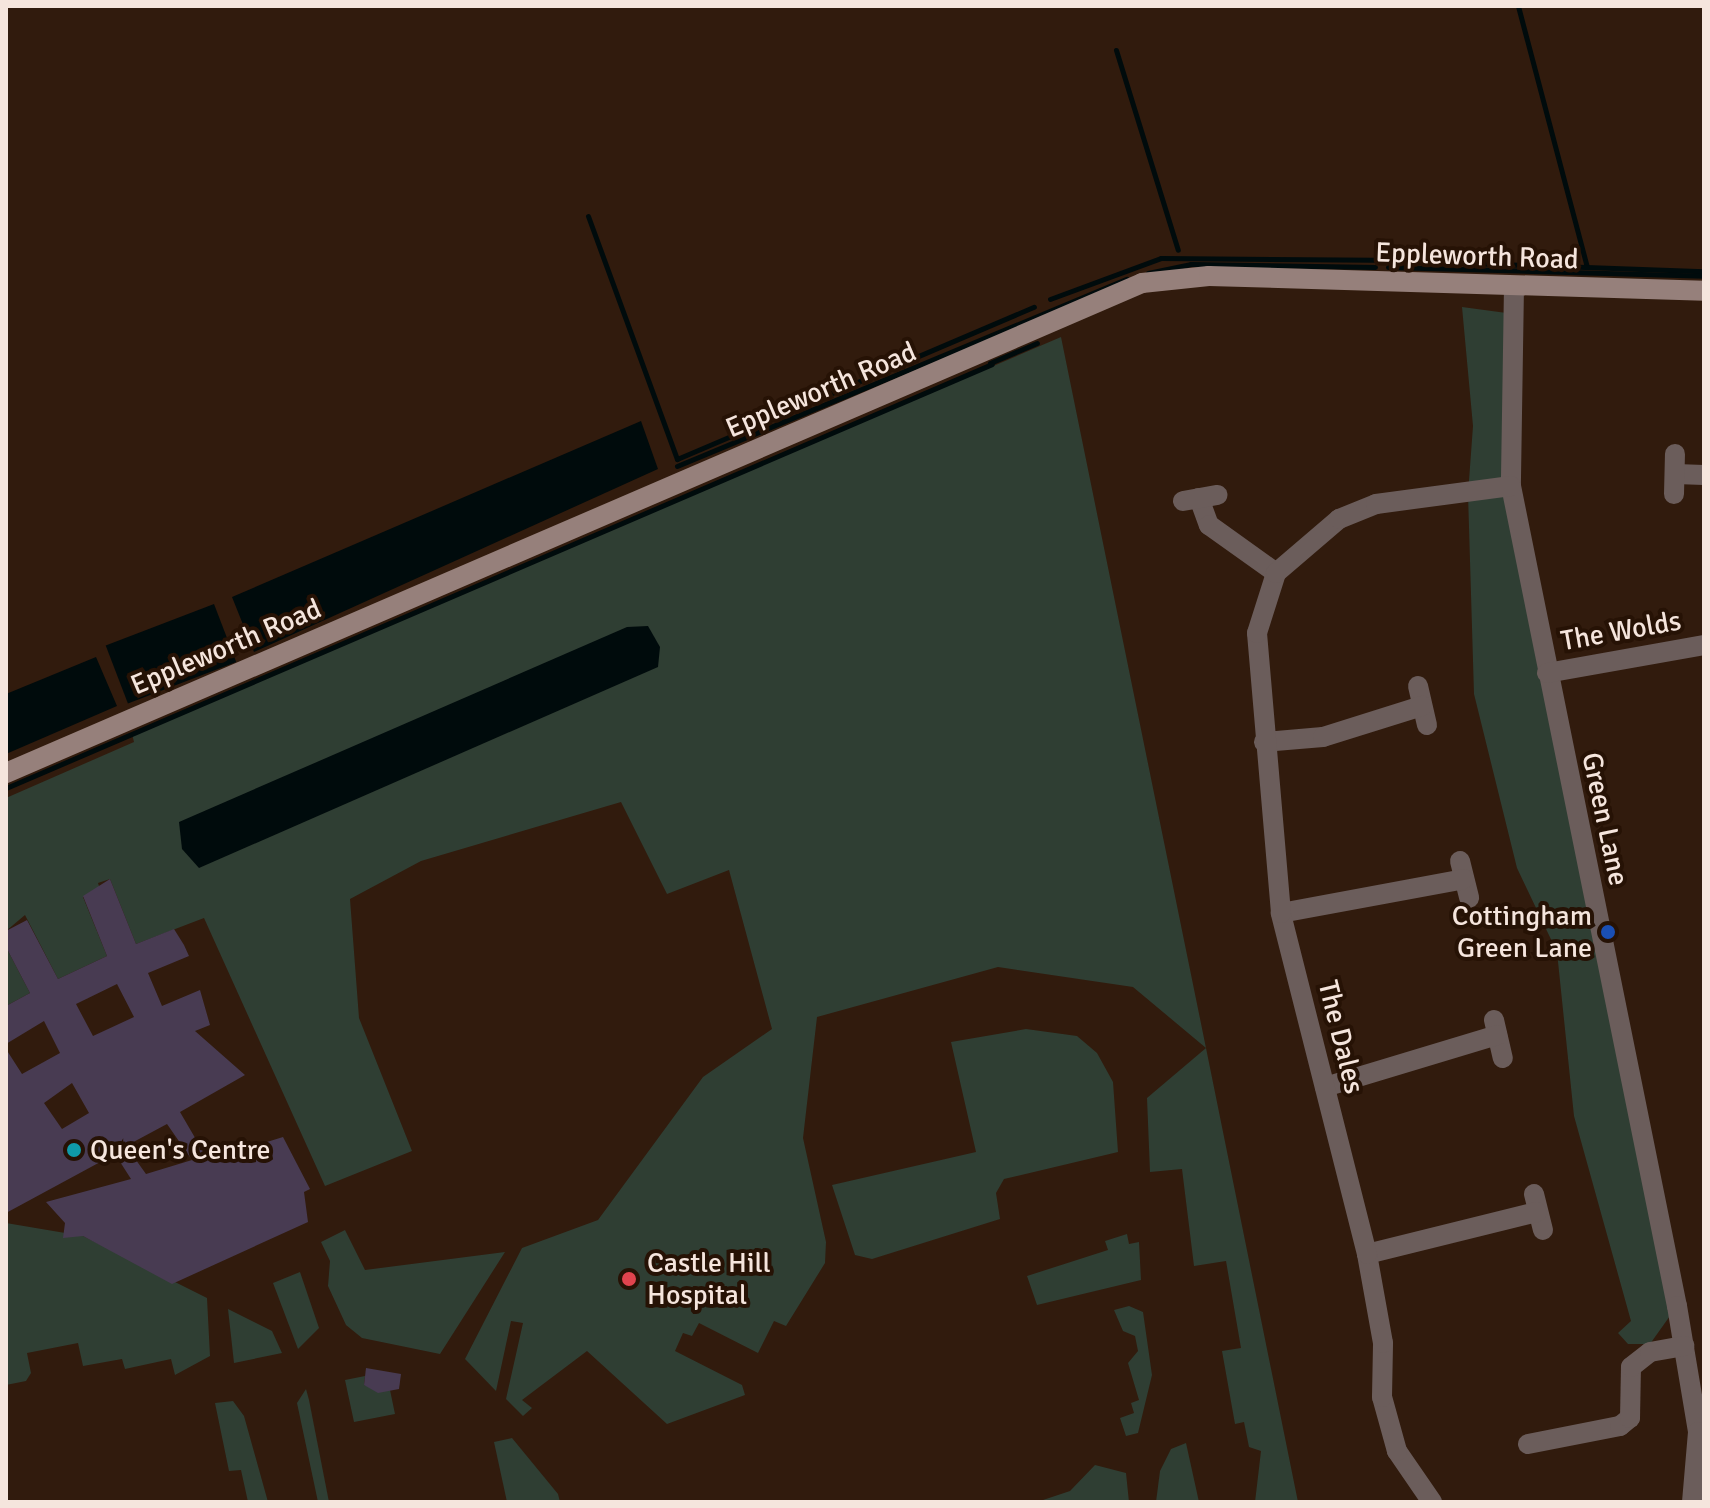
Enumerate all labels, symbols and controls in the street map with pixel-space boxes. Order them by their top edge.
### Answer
street label: Eppleworth Road [1375,236,1579,276]
street label: Eppleworth Road [721,335,921,445]
street label: Eppleworth Road [126,592,326,702]
street label: The Wolds [1558,604,1684,658]
street label: Green Lane [1575,749,1635,889]
place label: Cottingham Green Lane [1452,899,1592,965]
marker: Cottingham Green Lane [1599,923,1617,941]
street label: The Dales [1311,977,1371,1097]
place label: Queen's Centre [90,1133,271,1167]
marker: Queen's Centre [65,1141,83,1159]
place label: Castle Hill Hospital [647,1246,771,1312]
marker: Castle Hill Hospital [618,1268,640,1290]

